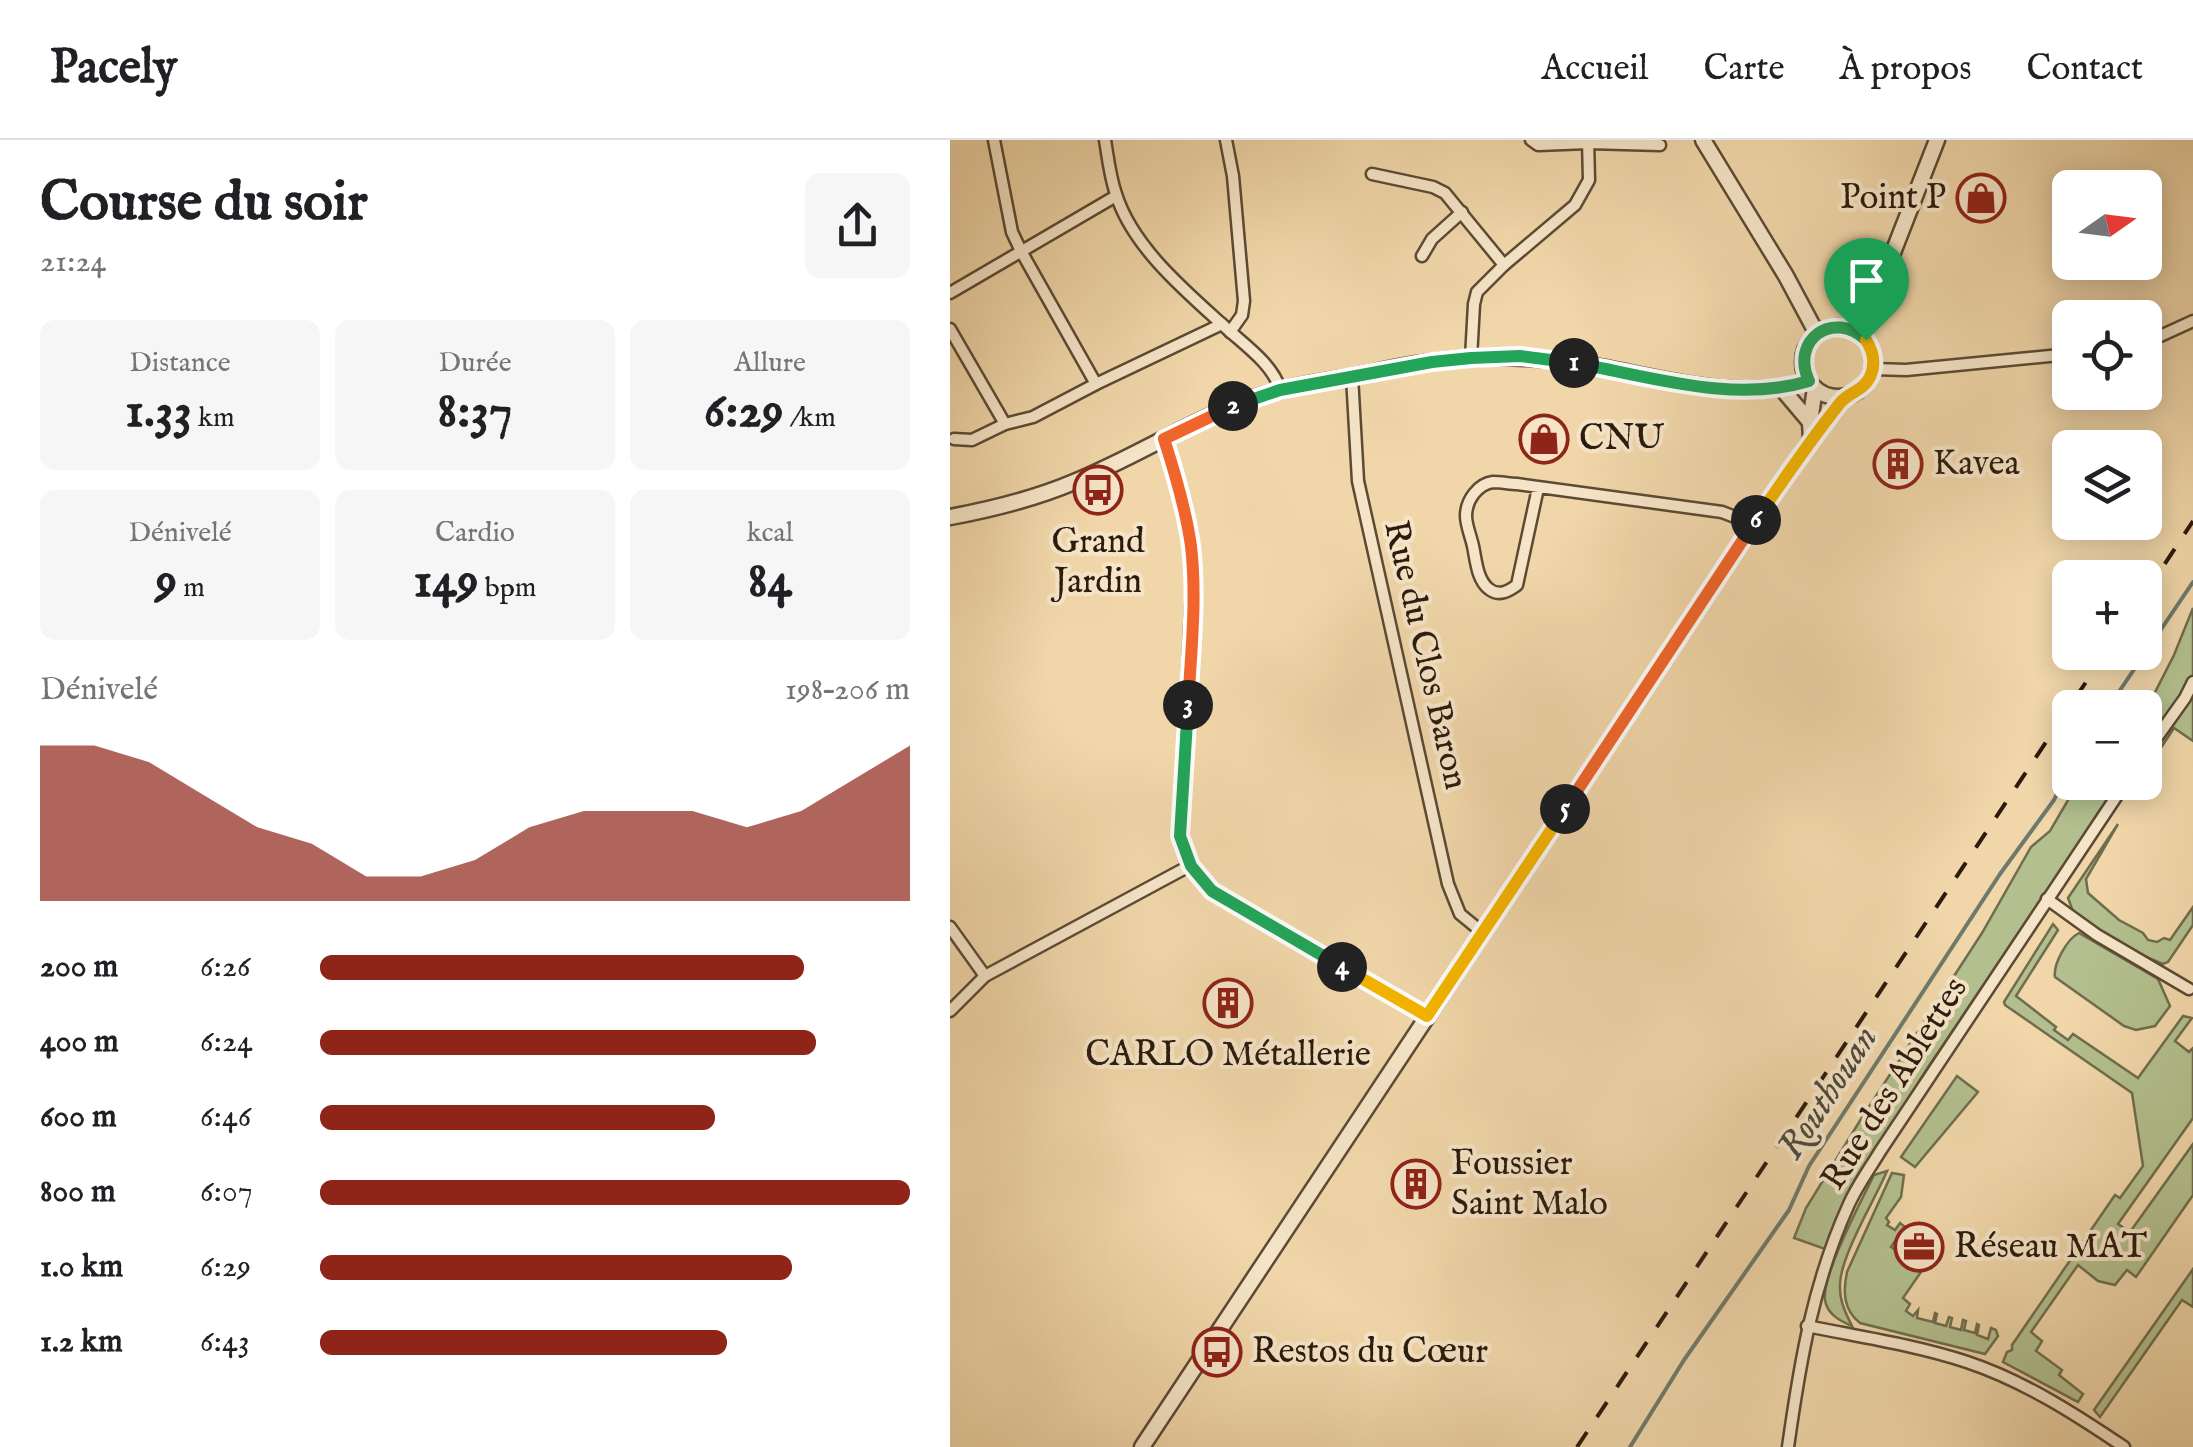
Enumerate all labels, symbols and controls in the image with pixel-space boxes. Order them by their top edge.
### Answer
text: Pacely [50,39,177,99]
text: Accueil [1542,47,1648,92]
text: Carte [1703,47,1785,92]
text: À propos [1840,47,1972,92]
text: Contact [2027,47,2143,92]
text: Course du soir [40,169,368,239]
north arrow [2052,170,2162,280]
map controls [2052,170,2162,800]
shop icon: Point P [1955,172,2007,224]
button: share [805,173,910,278]
place label: Point P [1840,176,1946,221]
pin [1824,238,1909,341]
text: 21:24 [40,242,106,283]
icon: arrive [1839,253,1894,308]
button: locate [2052,300,2162,410]
pin: 1 [1549,338,1599,388]
text: 1 [1569,345,1579,380]
text: Distance [129,346,231,381]
text: Durée [439,346,511,381]
text: Allure [734,346,806,381]
text: 1.33 [125,381,192,444]
text: 8:37 [438,381,512,444]
text: 6:29 [704,381,784,444]
pin: 2 [1208,381,1258,431]
text: 2 [1226,388,1240,423]
text: km [192,401,235,436]
text: /km [784,401,836,436]
shop icon: CNU [1518,413,1570,465]
place label: CNU [1579,417,1664,462]
button: layers [2052,430,2162,540]
building icon: Kavea [1872,438,1924,490]
place label: Kavea [1933,442,2020,487]
bus stop icon: Grand Jardin [1072,464,1124,516]
pin: 6 [1731,495,1781,545]
text: 6 [1750,502,1762,537]
text: Dénivelé [128,516,232,551]
text: Cardio [435,516,515,551]
text: kcal [747,516,793,551]
street label: Rue du Clos Baron [1372,516,1478,794]
place label: Grand Jardin [1050,520,1145,605]
text: 9 [155,551,177,614]
text: 149 [414,551,479,614]
text: 84 [748,551,792,614]
button: + [2052,560,2162,670]
text: m [177,571,205,606]
text: bpm [479,571,536,606]
text: Dénivelé [40,670,158,711]
text: 198–206 m [785,670,910,711]
pin: 3 [1163,680,1213,730]
text: 3 [1183,687,1193,722]
button: − [2052,690,2162,800]
pin: 5 [1540,784,1590,834]
text: 5 [1560,791,1570,826]
pin: 4 [1317,942,1367,992]
text: 200 m [40,947,118,988]
text: 6:26 [200,947,250,988]
text: 4 [1335,949,1349,984]
street label: Rue des Ablettes [1812,969,1978,1199]
building icon: CARLO Métallerie [1202,977,1254,1029]
water label: Routhouan [1768,1017,1890,1169]
text: 400 m [40,1022,119,1063]
text: 6:24 [200,1022,253,1063]
place label: CARLO Métallerie [1085,1033,1371,1078]
text: 600 m [40,1097,117,1138]
text: 6:46 [200,1097,251,1138]
place label: Foussier Saint Malo [1451,1142,1608,1227]
building icon: Foussier Saint Malo [1390,1158,1442,1210]
text: 800 m [40,1172,116,1213]
text: 6:07 [200,1172,253,1213]
office icon: Réseau MAT [1893,1221,1945,1273]
place label: Réseau MAT [1954,1225,2147,1270]
text: 1.0 km [40,1247,123,1288]
text: 6:29 [200,1247,251,1288]
text: 1.2 km [40,1322,123,1363]
text: 6:43 [200,1322,250,1363]
bus stop icon: Restos du Cœur [1191,1326,1243,1378]
place label: Restos du Cœur [1252,1330,1488,1375]

